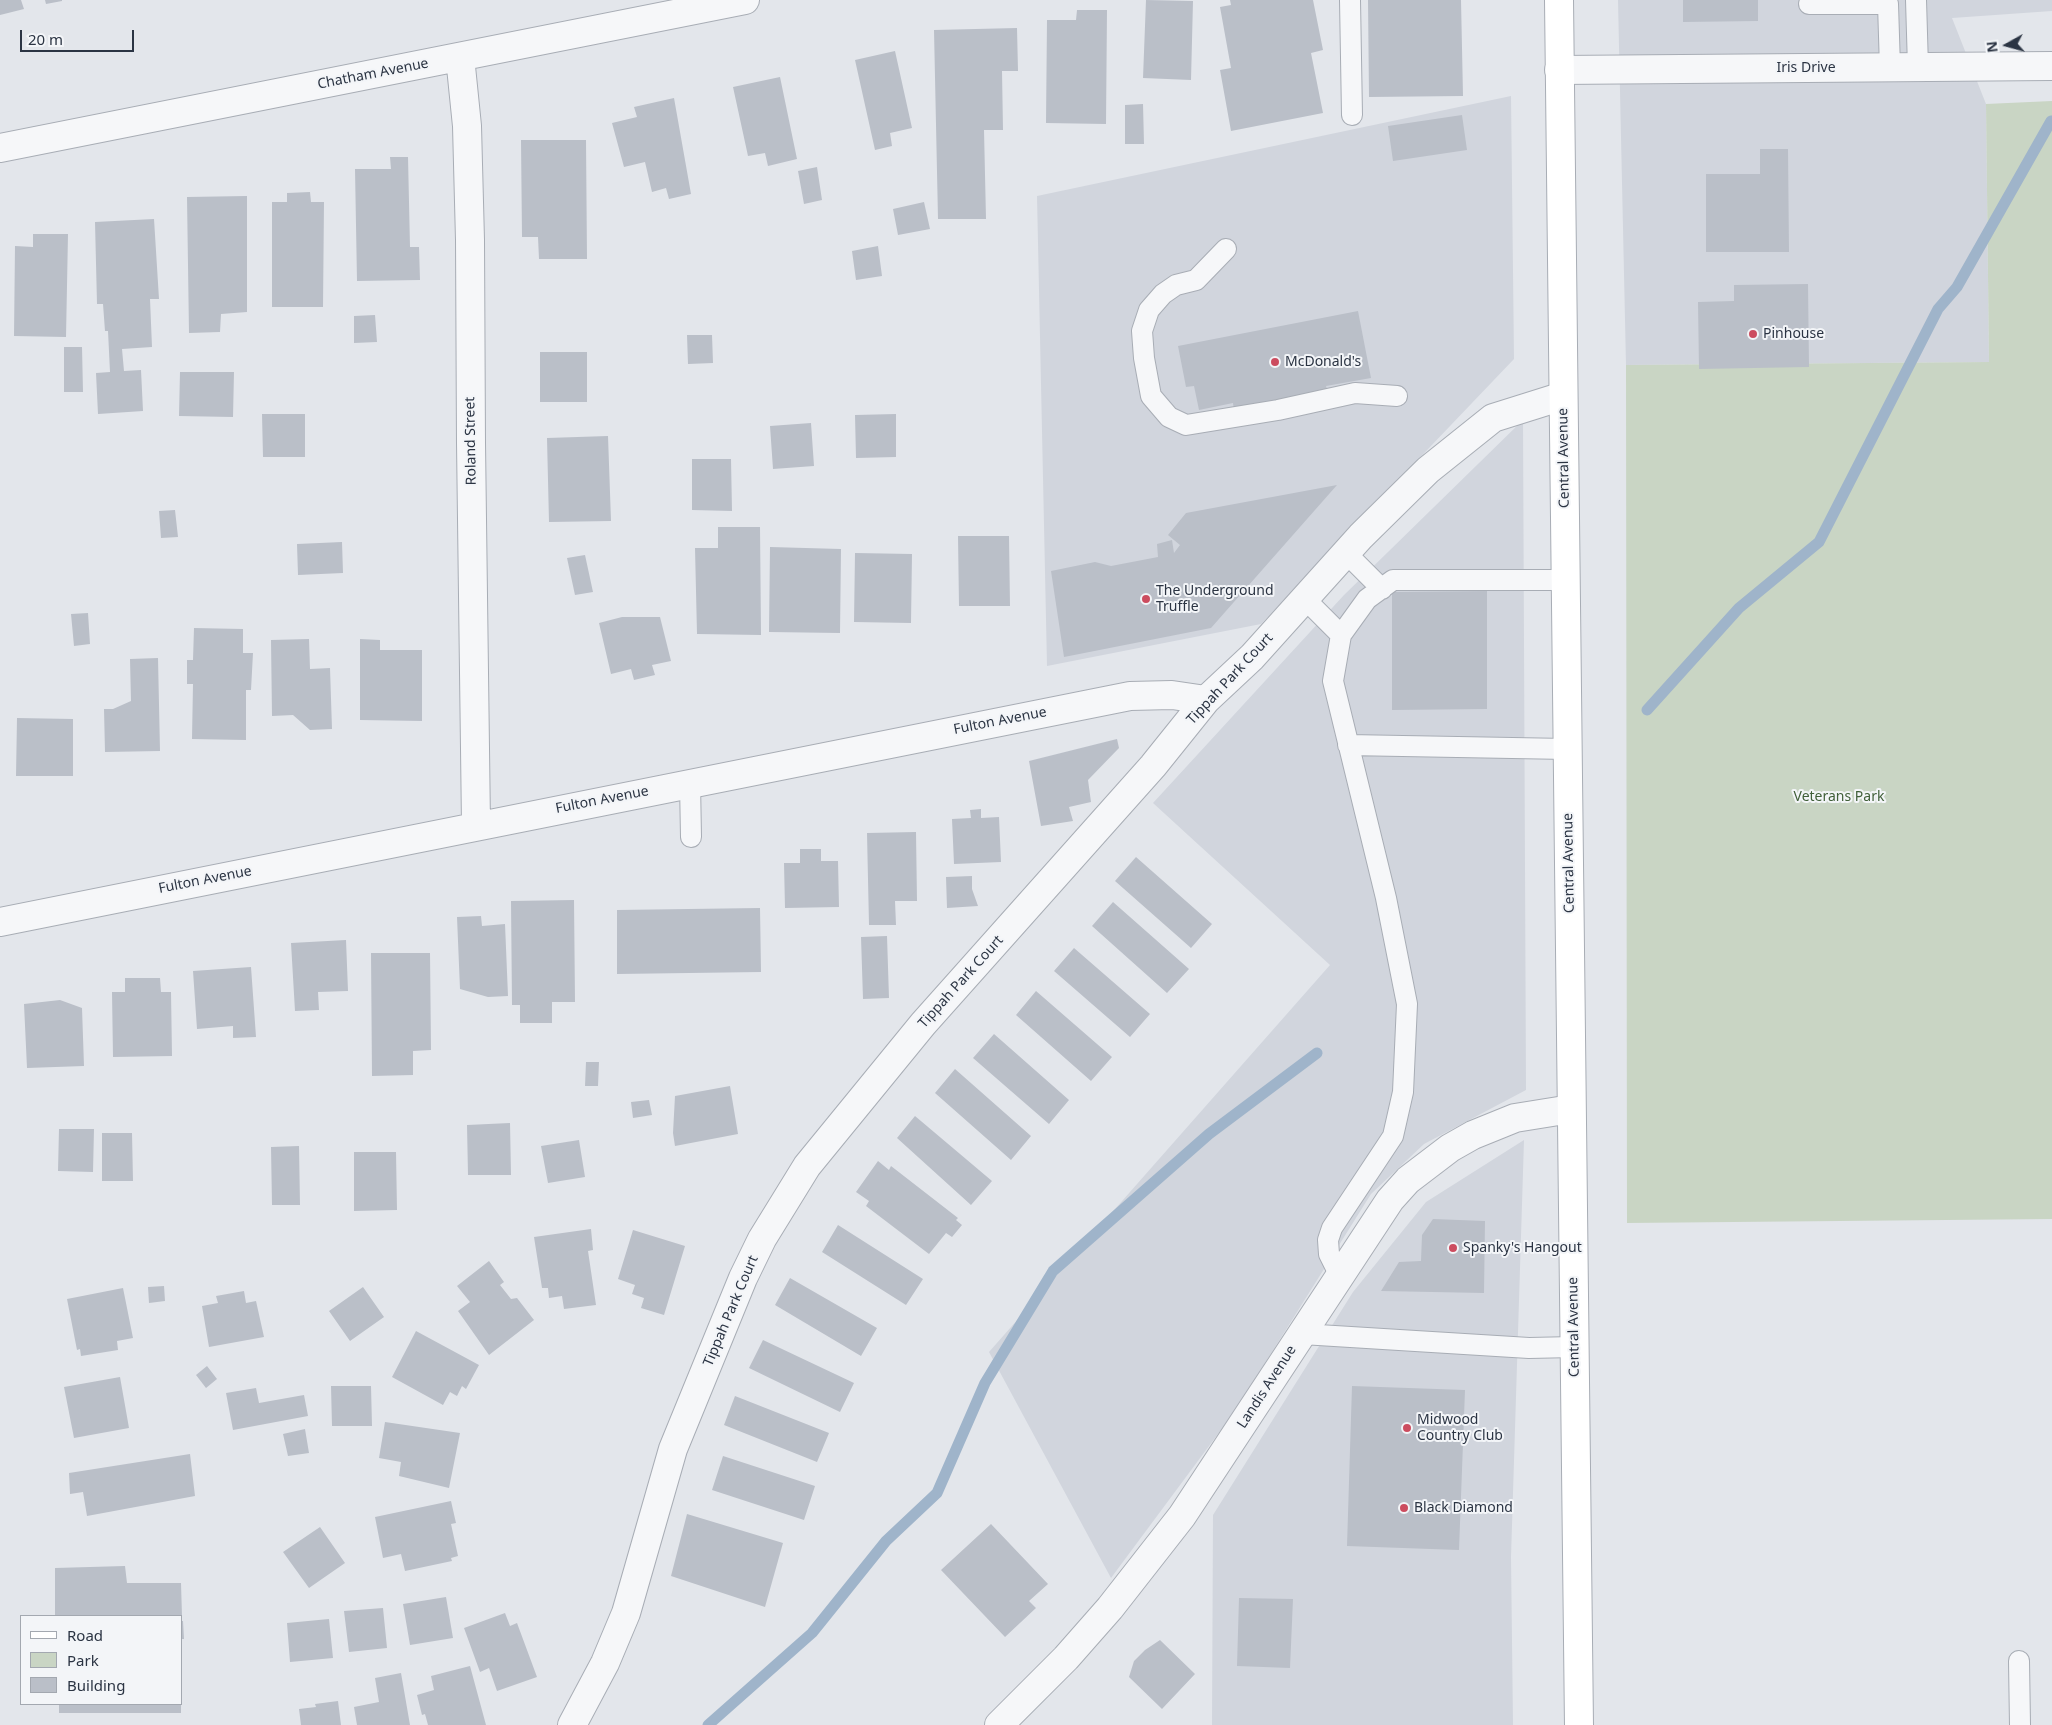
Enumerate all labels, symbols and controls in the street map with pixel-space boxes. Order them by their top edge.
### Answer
scale bar [22,20,136,52]
north arrow [1982,20,2032,70]
text: 20 m [28,29,63,49]
text: N [1981,40,2002,54]
street label: Chatham Avenue [316,55,430,93]
street label: Iris Drive [1776,60,1836,76]
place label: Pinhouse [1763,326,1824,342]
marker: Pinhouse [1747,328,1759,340]
place label: McDonald's [1285,354,1361,370]
marker: McDonald's [1269,356,1281,368]
street label: Roland Street [462,397,480,485]
street label: Central Avenue [1555,408,1573,508]
place label: The Underground Truffle [1156,583,1274,616]
marker: The Underground Truffle [1140,593,1152,605]
street label: Tippah Park Court [1183,630,1277,728]
street label: Fulton Avenue [952,704,1048,738]
street label: Fulton Avenue [554,783,650,817]
park label: Veterans Park [1794,789,1884,805]
street label: Central Avenue [1560,813,1578,913]
street label: Fulton Avenue [157,863,253,897]
street label: Tippah Park Court [915,932,1007,1032]
place label: Spanky's Hangout [1463,1240,1582,1256]
marker: Spanky's Hangout [1447,1242,1459,1254]
street label: Tippah Park Court [700,1253,762,1369]
street label: Central Avenue [1565,1277,1583,1377]
street label: Landis Avenue [1234,1342,1300,1432]
place label: Midwood Country Club [1417,1412,1503,1444]
marker: Midwood Country Club [1401,1422,1413,1434]
place label: Black Diamond [1414,1500,1513,1516]
marker: Black Diamond [1398,1502,1410,1514]
legend [20,1615,182,1705]
text: Road [67,1625,103,1645]
text: Park [67,1650,99,1670]
text: Building [67,1675,125,1695]

